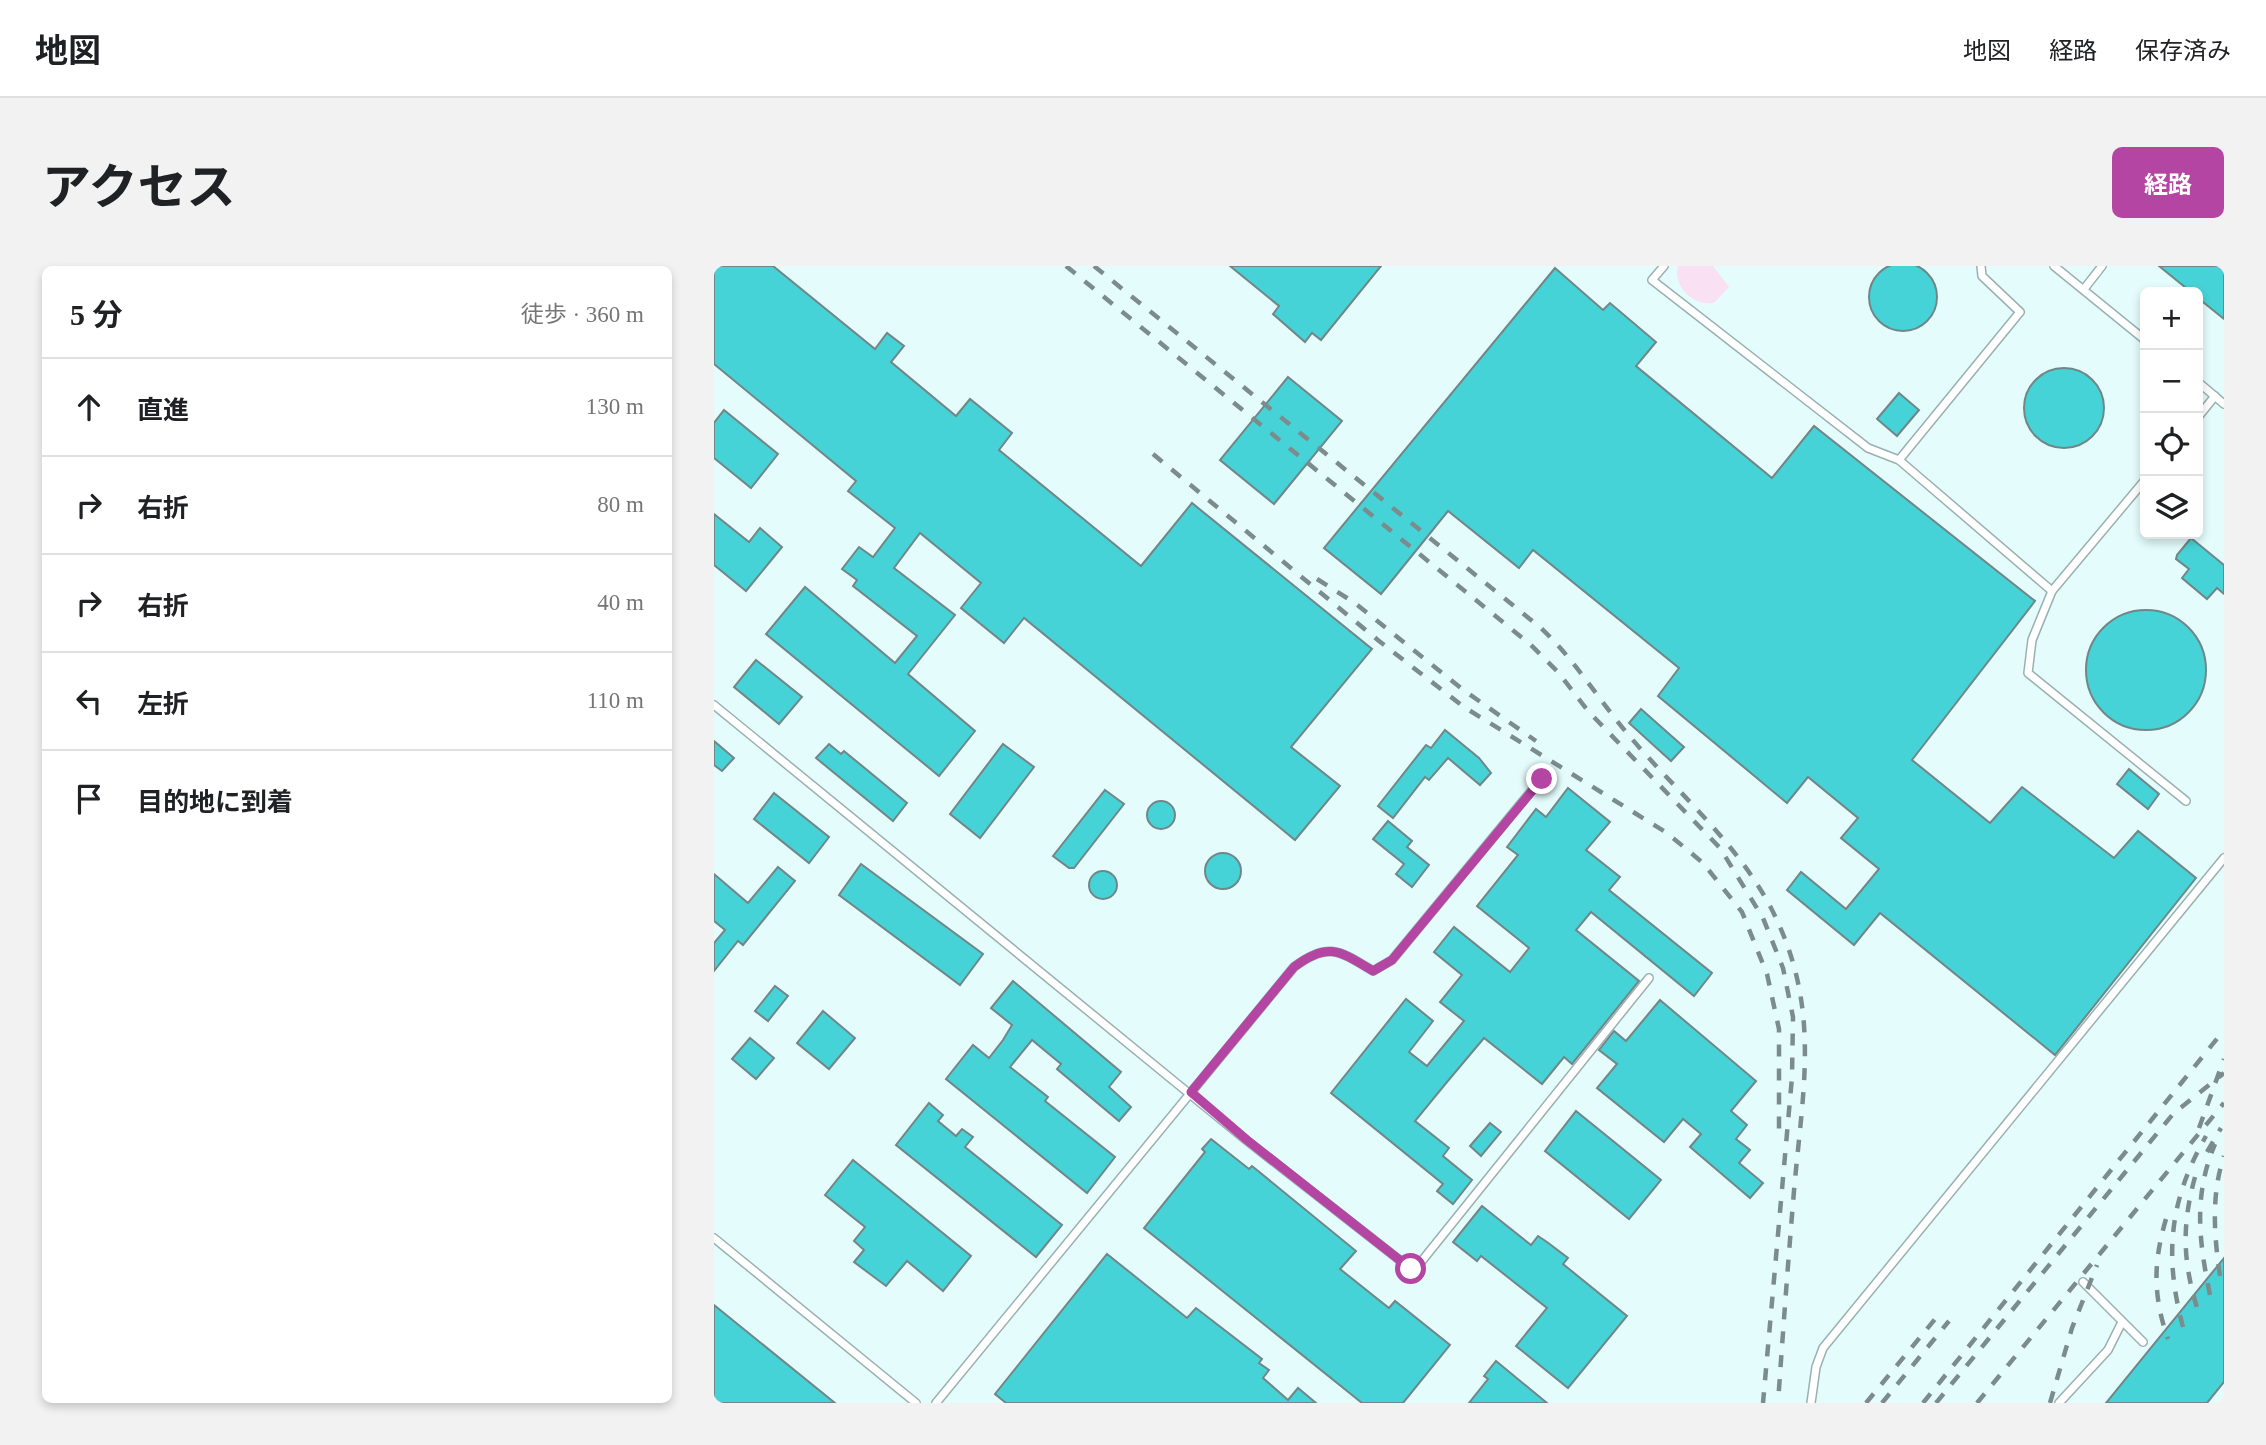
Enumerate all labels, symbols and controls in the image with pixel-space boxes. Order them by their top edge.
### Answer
text: 地図 [35,33,101,69]
text: 地図 [1963,38,2011,64]
text: 経路 [2049,38,2097,64]
text: 保存済み [2135,38,2231,64]
button: 経路 [2112,147,2224,218]
text: アクセス [42,160,236,215]
map controls [2140,287,2203,539]
button: + [2140,287,2203,350]
text: 5 分 [70,298,123,331]
text: 徒歩 · 360 m [521,302,644,327]
button: − [2140,350,2203,413]
icon: ahead [70,388,108,426]
text: 130 m [586,394,644,419]
text: 直進 [137,396,189,425]
button: locate [2140,413,2203,476]
button: layers [2140,476,2203,539]
icon: right [70,486,108,524]
text: 80 m [597,492,644,517]
text: 右折 [137,494,189,523]
icon: right [70,584,108,622]
text: 40 m [597,590,644,615]
text: 右折 [137,592,189,621]
icon: left [70,682,108,720]
text: 110 m [587,688,644,713]
text: 左折 [137,690,189,719]
route end [1526,763,1557,794]
icon: arrive [70,780,108,818]
text: 目的地に到着 [137,788,293,817]
route start [1395,1253,1426,1284]

